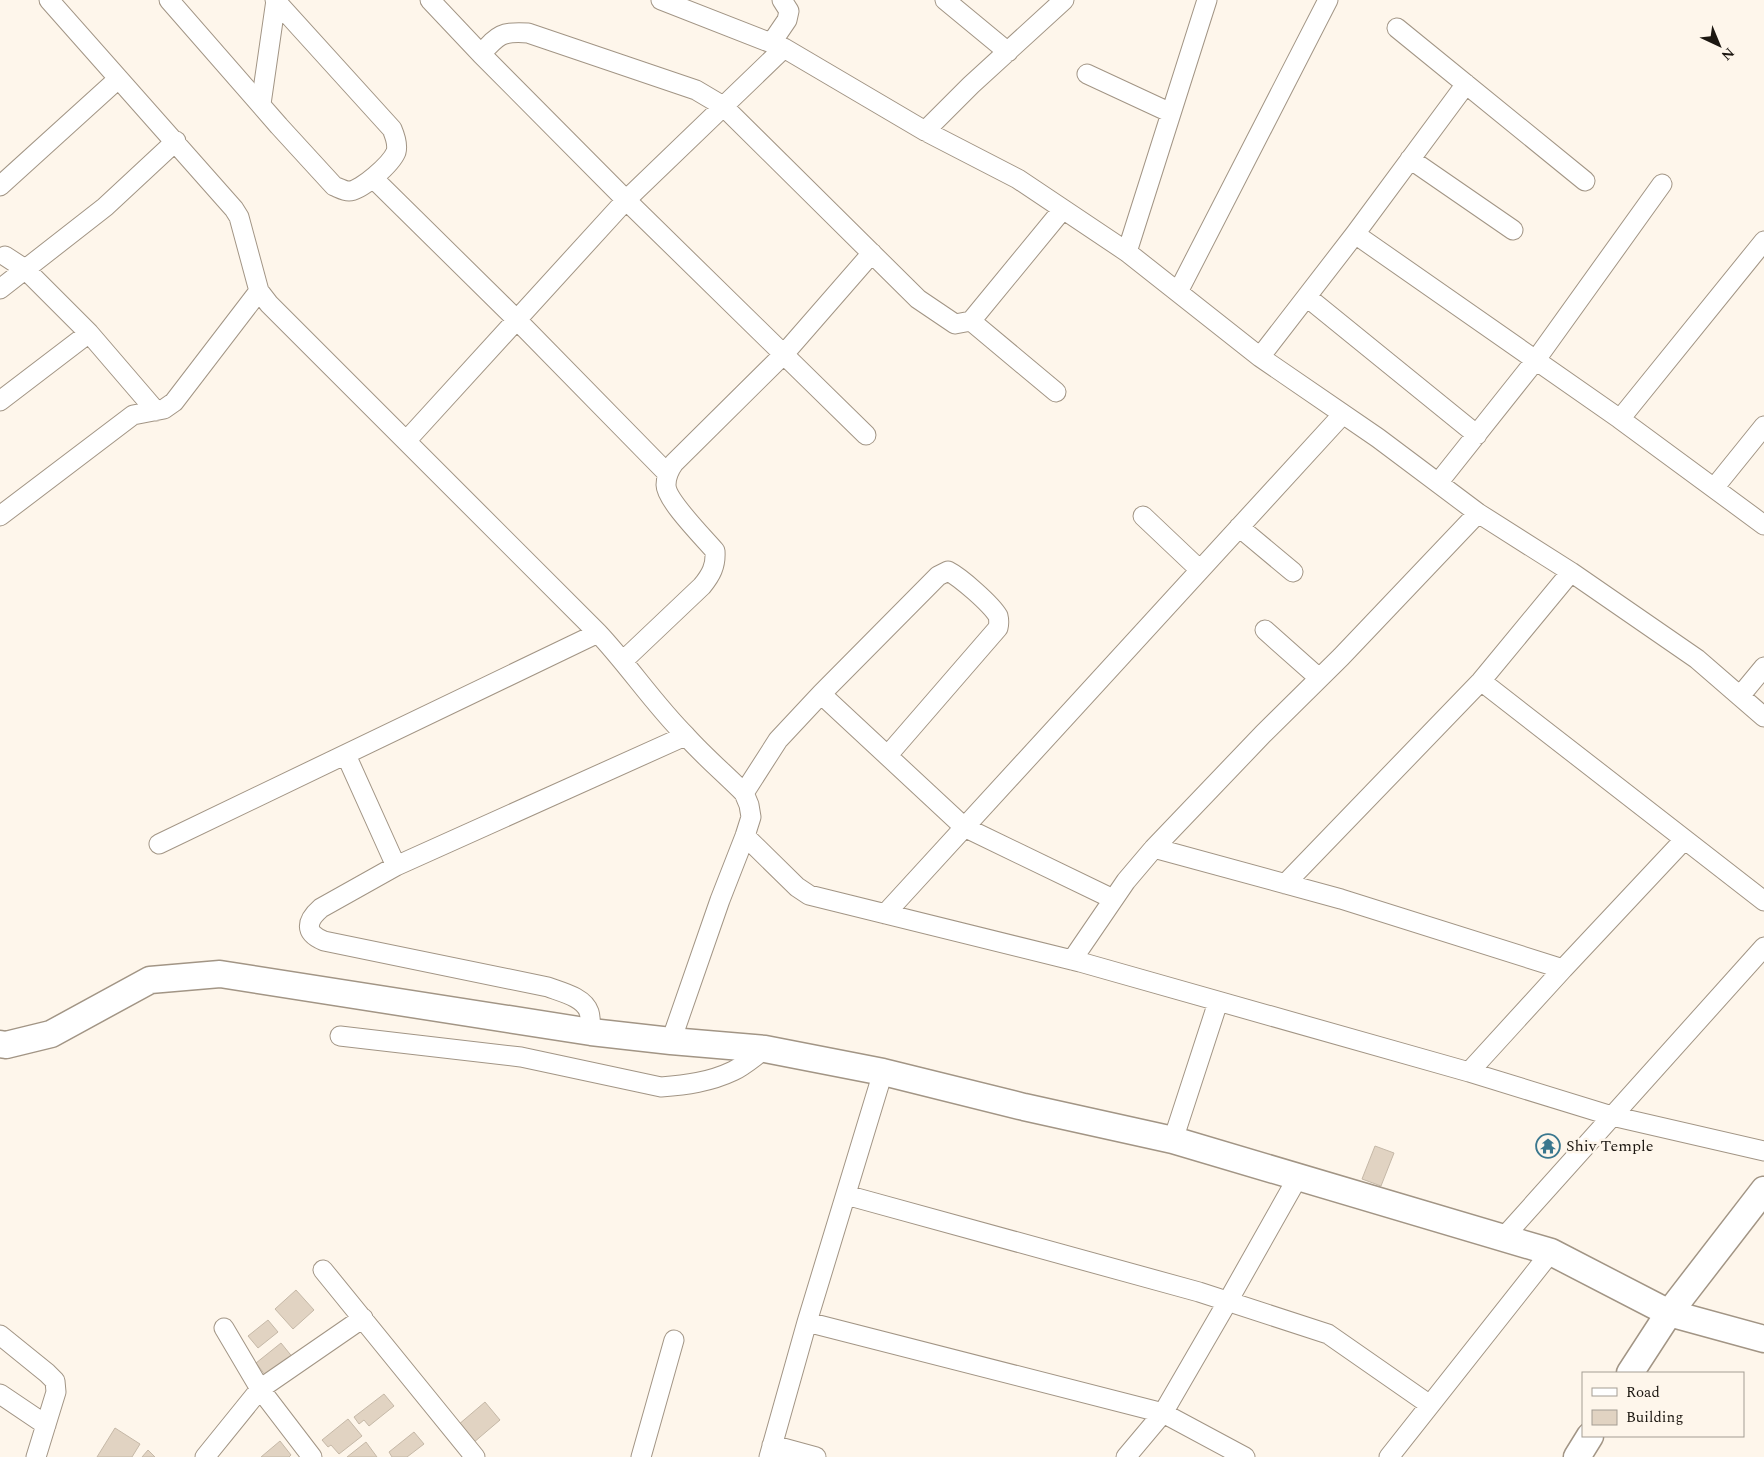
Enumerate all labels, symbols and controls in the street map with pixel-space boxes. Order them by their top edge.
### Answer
north arrow [1694,20,1744,70]
text: N [1716,42,1739,66]
temple icon: Shiv Temple [1535,1133,1561,1159]
place label: Shiv Temple [1566,1134,1653,1158]
legend [1582,1372,1744,1437]
text: Road [1626,1381,1660,1404]
text: Building [1626,1406,1683,1429]

